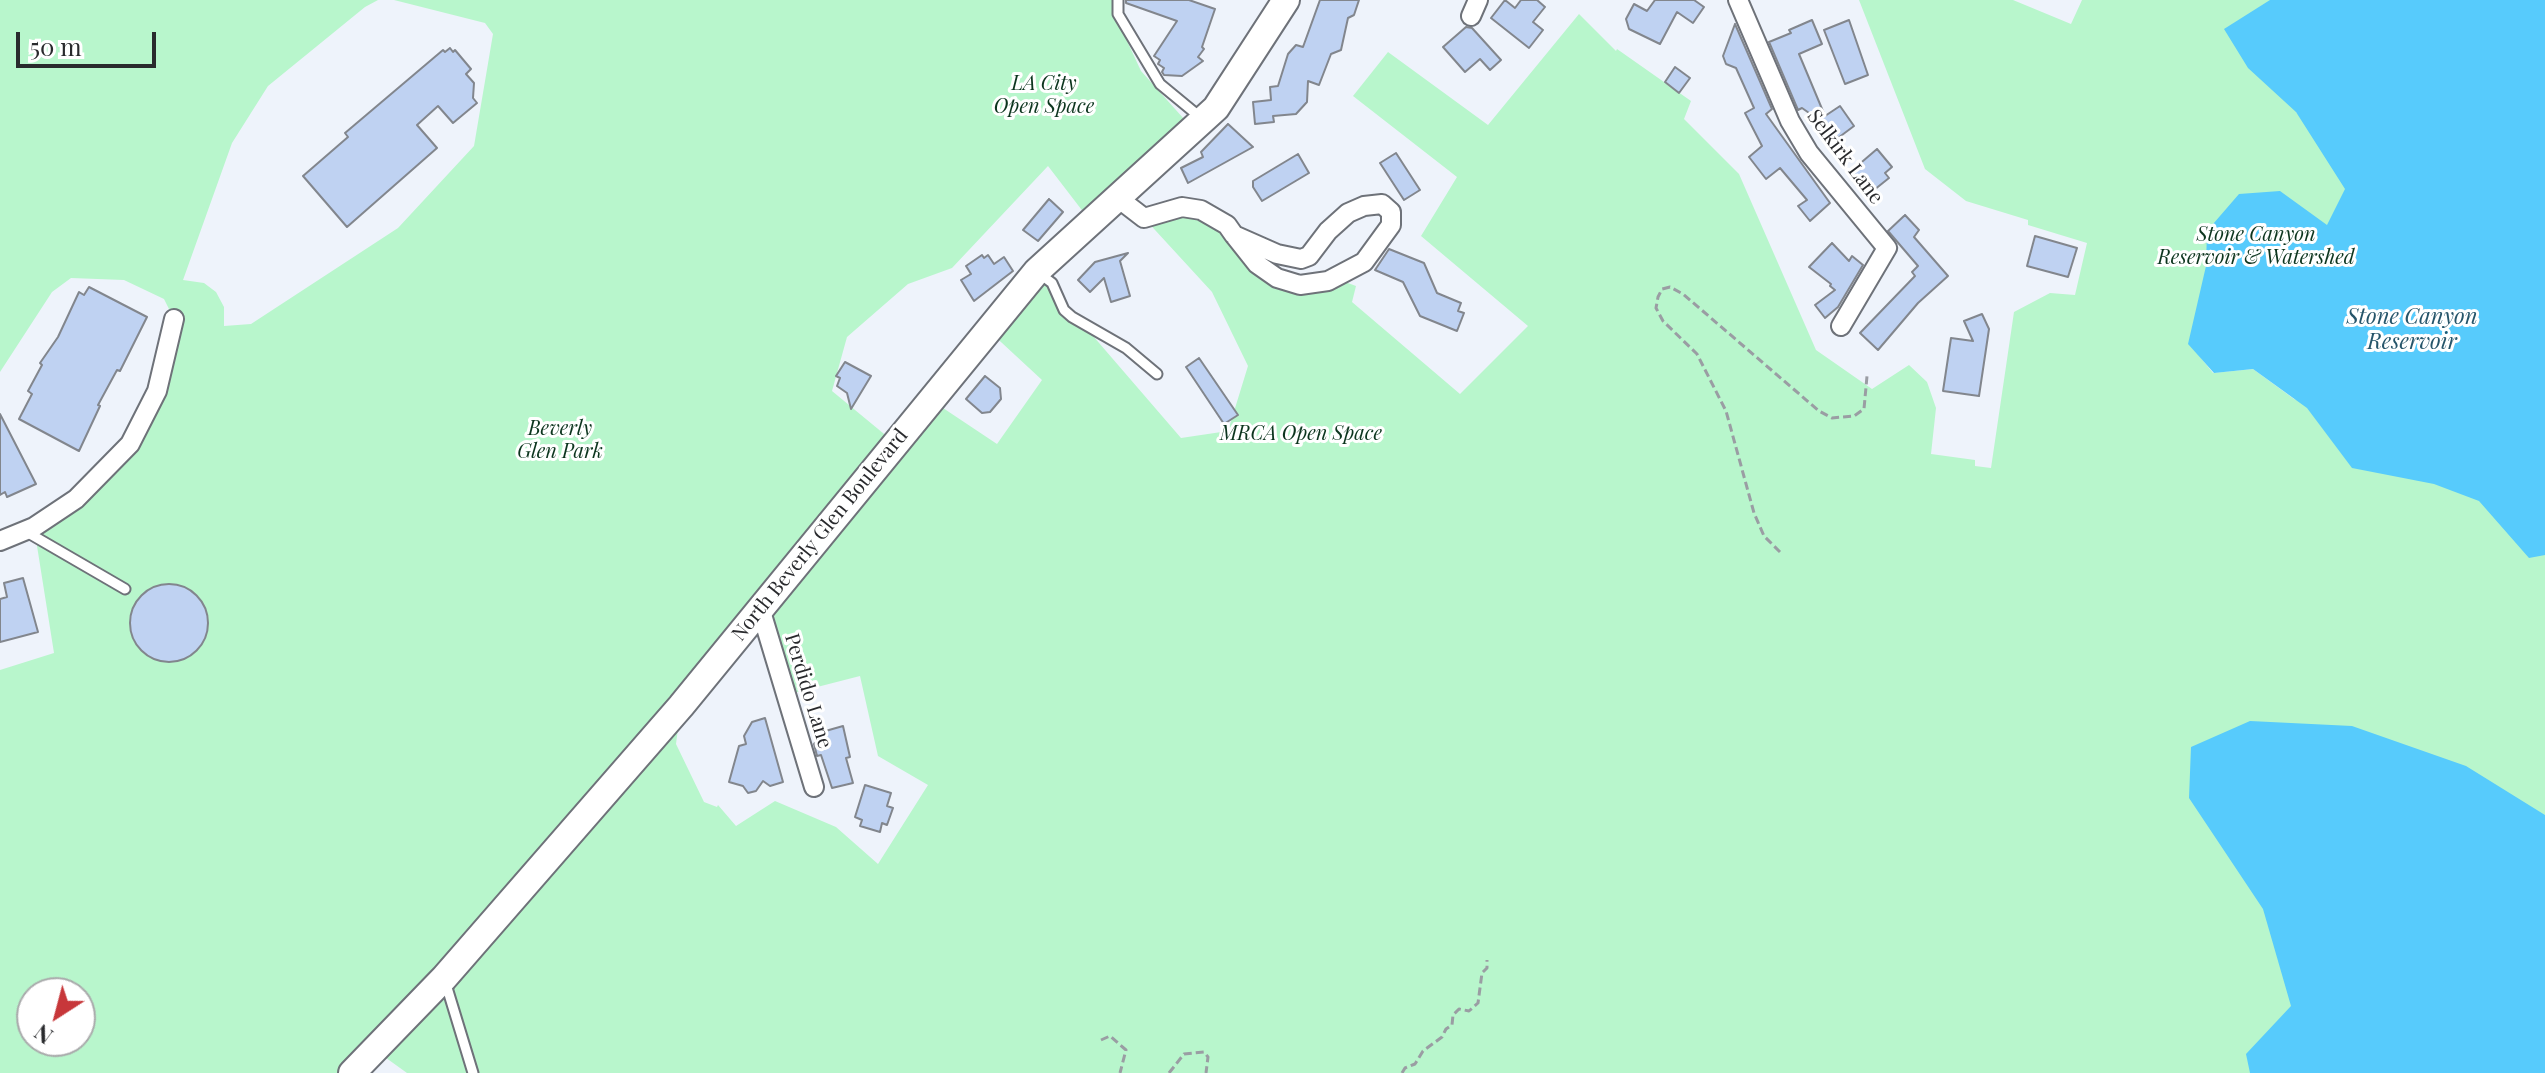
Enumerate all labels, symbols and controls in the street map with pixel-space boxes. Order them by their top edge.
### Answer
scale bar [20,16,160,66]
text: 50 m [30,30,82,62]
park label: LA City Open Space [994,72,1094,119]
street label: Selkirk Lane [1802,105,1888,209]
park label: Stone Canyon Reservoir & Watershed [2157,223,2355,270]
water label: Stone Canyon Reservoir [2346,304,2478,356]
park label: Beverly Glen Park [517,417,603,464]
park label: MRCA Open Space [1220,422,1382,446]
street label: North Beverly Glen Boulevard [727,424,913,646]
street label: Perdido Lane [779,631,837,751]
north arrow [16,977,96,1057]
text: N [28,1018,58,1052]

